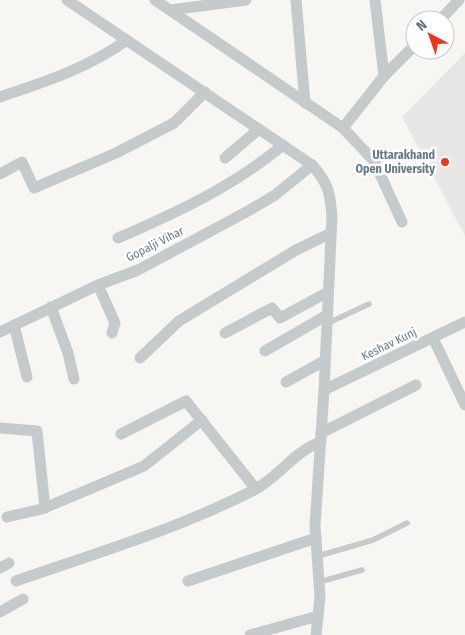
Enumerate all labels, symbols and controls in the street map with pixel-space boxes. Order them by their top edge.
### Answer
north arrow [405,10,455,60]
text: N [413,16,431,35]
place label: Uttarakhand Open University [355,148,435,176]
marker: Uttarakhand Open University [439,156,451,168]
street label: Gopalji Vihar [124,223,187,264]
street label: Keshav Kunj [359,325,419,363]

